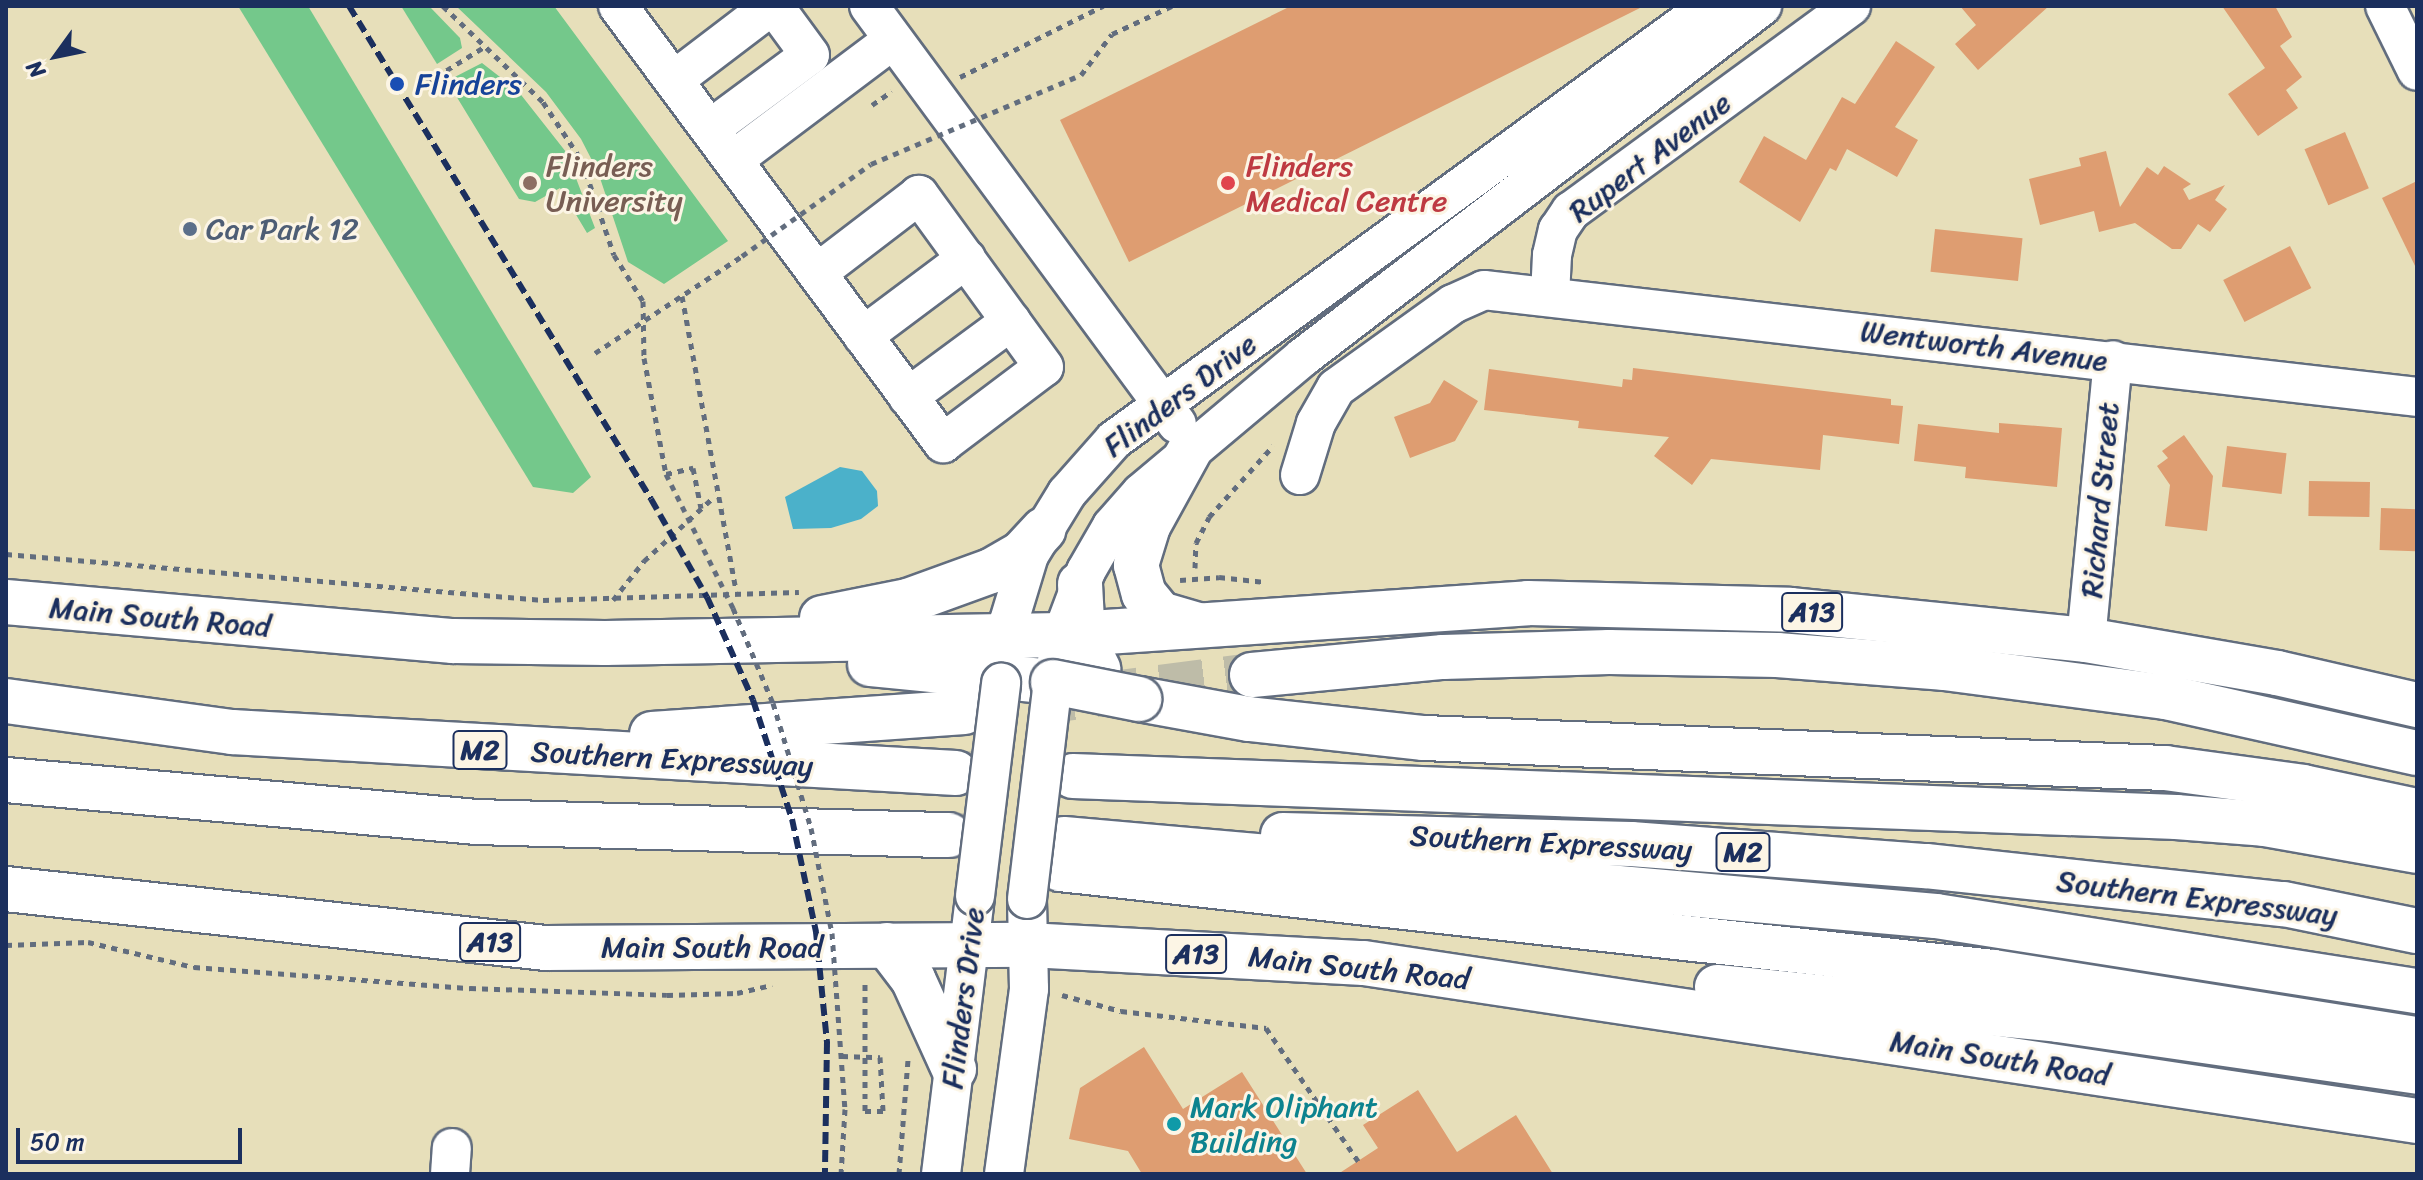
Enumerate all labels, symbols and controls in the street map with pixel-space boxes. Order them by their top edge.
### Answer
north arrow [16,16,96,96]
text: N [15,52,56,86]
place label: Flinders [415,66,522,102]
marker: Flinders [386,73,408,95]
street label: Rupert Avenue [1562,84,1738,230]
place label: Flinders University [546,148,683,218]
place label: Flinders Medical Centre [1246,148,1448,218]
marker: Flinders Medical Centre [1217,172,1239,194]
marker: Flinders University [521,174,539,192]
place label: Car Park 12 [206,211,359,247]
marker: Car Park 12 [181,220,199,238]
street label: Wentworth Avenue [1858,313,2110,379]
street label: Flinders Drive [1096,326,1264,464]
street label: Richard Street [2074,401,2126,599]
road number: A13 [1780,588,1844,636]
street label: Main South Road [47,589,273,645]
road number: M2 [452,726,508,774]
street label: Southern Expressway [529,734,815,784]
street label: Southern Expressway [1408,818,1694,868]
road number: M2 [1715,828,1771,876]
street label: Southern Expressway [2054,863,2340,933]
street label: Flinders Drive [934,905,992,1091]
road number: A13 [458,918,522,966]
street label: Main South Road [601,929,823,965]
road number: A13 [1164,930,1228,978]
street label: Main South Road [1246,938,1472,998]
street label: Main South Road [1887,1023,2113,1093]
place label: Mark Oliphant Building [1190,1089,1378,1160]
scale bar [20,1112,246,1162]
marker: Mark Oliphant Building [1165,1115,1183,1133]
text: 50 m [30,1121,85,1163]

